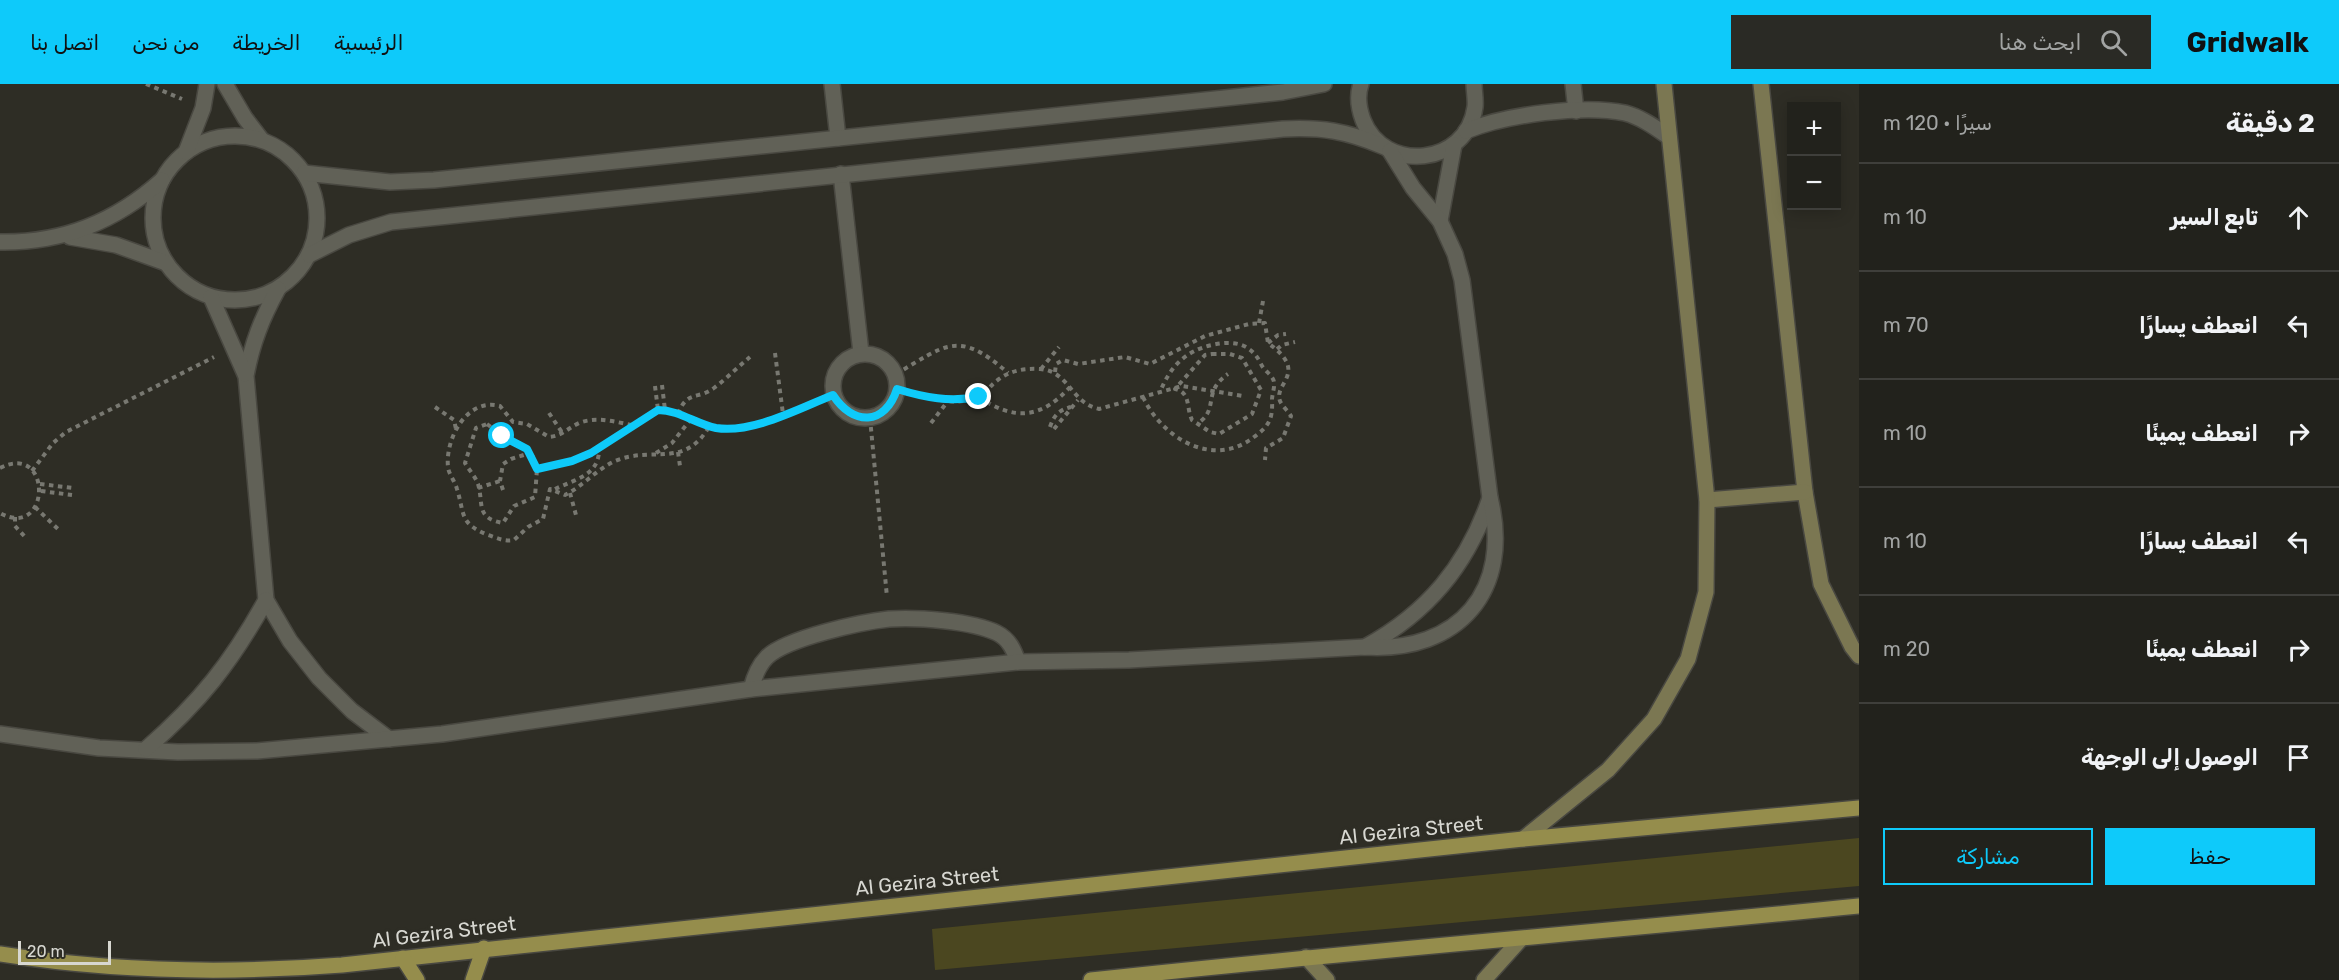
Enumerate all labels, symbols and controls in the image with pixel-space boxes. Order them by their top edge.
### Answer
search box [1731,15,2151,69]
icon: search [2097,26,2130,59]
text: Gridwalk [2187,26,2309,59]
text: ابحث هنا [1999,29,2082,56]
text: اتصل بنا [30,30,99,55]
text: من نحن [132,30,199,55]
text: الخريطة [232,30,301,55]
text: الرئيسية [334,30,404,55]
map controls [1787,102,1841,210]
button: + [1787,102,1841,156]
text: 2 دقيقة [2226,108,2315,139]
text: سيرًا · 120 m [1883,111,1992,135]
button: − [1787,156,1841,210]
icon: ahead [2282,201,2315,234]
text: تابع السير [2170,204,2258,231]
text: 10 m [1883,205,1927,229]
icon: left [2282,309,2315,342]
text: انعطف يسارًا [2139,312,2258,339]
text: 70 m [1883,313,1929,337]
route end [965,383,991,409]
icon: right [2282,417,2315,450]
text: انعطف يمينًا [2145,420,2258,447]
text: 10 m [1883,421,1927,445]
route start [488,422,514,448]
icon: left [2282,525,2315,558]
text: انعطف يسارًا [2139,528,2258,555]
text: 10 m [1883,529,1927,553]
icon: right [2282,633,2315,666]
text: انعطف يمينًا [2145,636,2258,663]
text: 20 m [1883,637,1930,661]
icon: arrive [2282,741,2315,774]
text: الوصول إلى الوجهة [2081,744,2258,771]
street label: Al Gezira Street [1338,811,1484,849]
button: مشاركة [1883,828,2093,885]
button: حفظ [2105,828,2315,885]
street label: Al Gezira Street [854,862,1000,900]
street label: Al Gezira Street [371,911,517,953]
scale bar [18,938,111,966]
text: 20 m [27,942,65,961]

